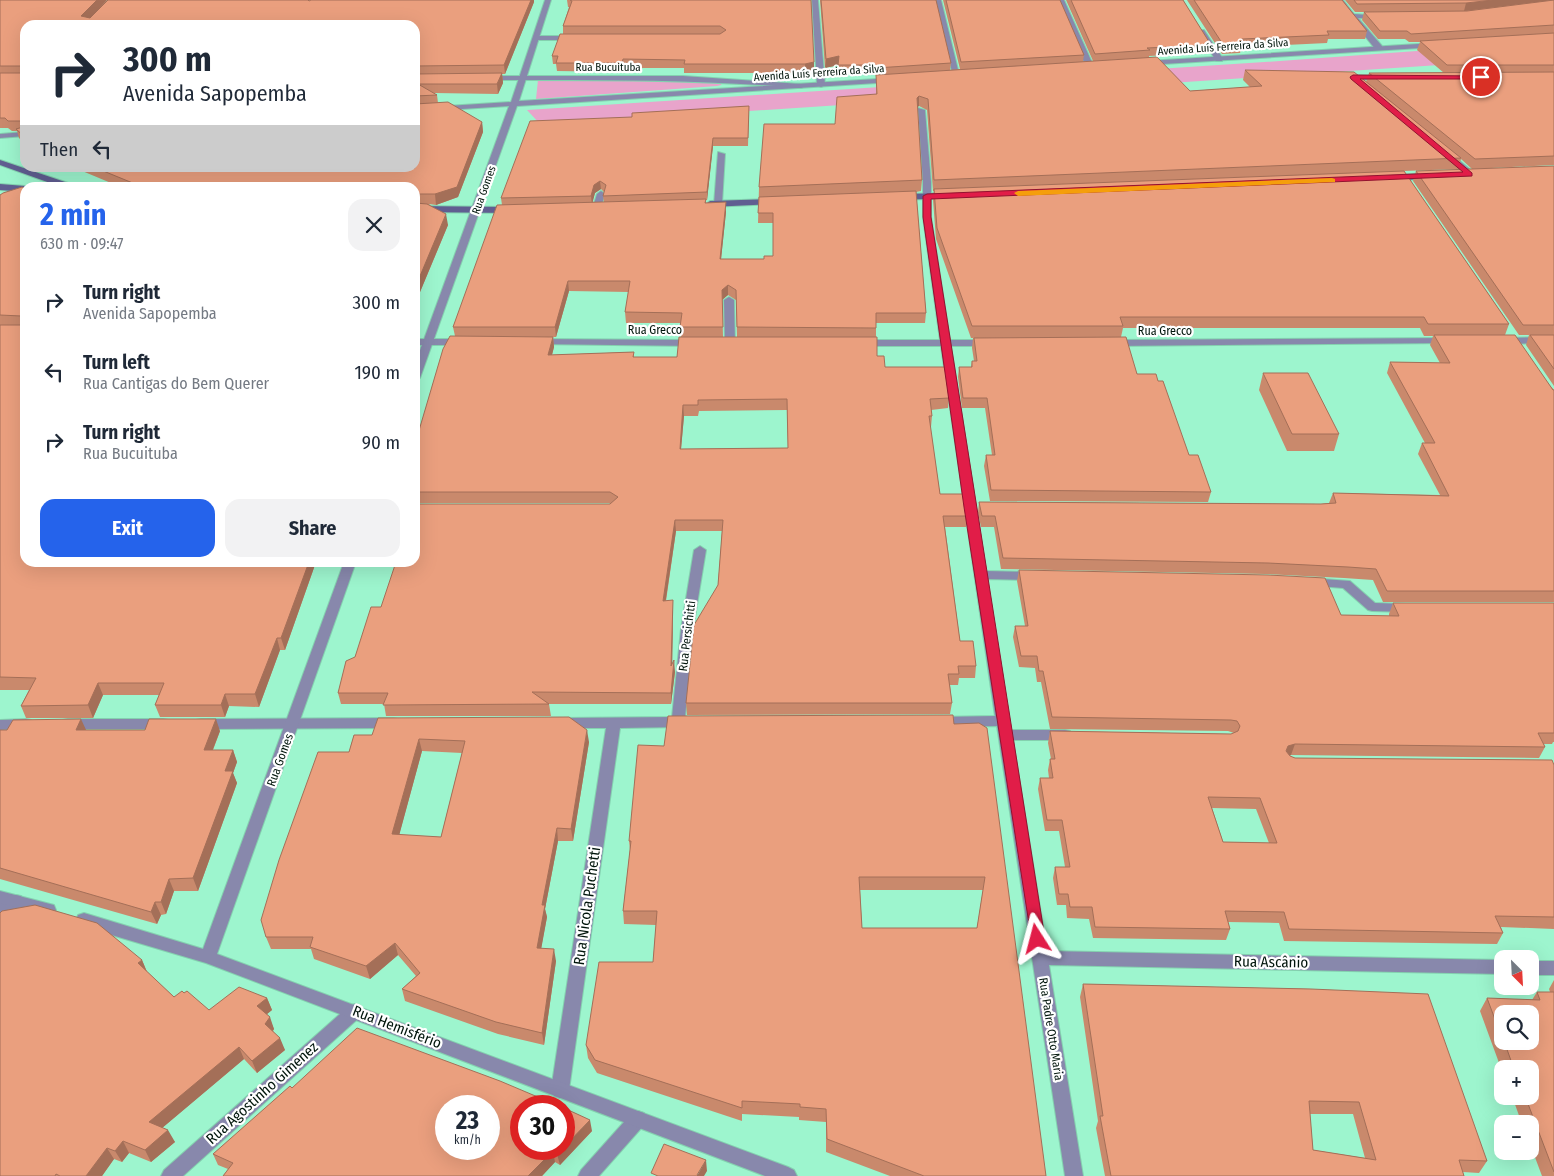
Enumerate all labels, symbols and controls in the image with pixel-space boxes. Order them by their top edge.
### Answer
street label: Avenida Luís Ferreira da Silva [1157,36,1289,58]
text: 300 m [123,38,212,80]
icon: right [40,40,105,105]
pin [1460,56,1502,98]
street label: Rua Bucuituba [575,61,641,74]
street label: Avenida Luís Ferreira da Silva [753,62,885,84]
icon: arrive [1467,63,1495,91]
text: Avenida Sapopemba [123,80,307,107]
icon: left [88,135,116,163]
text: Then [40,138,78,161]
street label: Rua Gomes [469,164,499,216]
text: 2 min [40,197,107,233]
button: close [348,199,400,251]
text: 630 m · 09:47 [40,234,124,253]
text: Turn right [83,281,160,304]
icon: right [40,288,68,316]
text: 300 m [353,291,400,314]
text: Avenida Sapopemba [83,304,217,323]
street label: Rua Grecco [628,323,682,337]
street label: Rua Grecco [1138,324,1192,338]
text: Turn left [83,351,150,374]
icon: left [40,358,68,386]
text: 190 m [354,361,400,384]
text: Rua Cantigas do Bem Querer [83,374,269,393]
text: Turn right [83,421,160,444]
icon: right [40,428,68,456]
text: 90 m [362,431,400,454]
text: Rua Bucuituba [83,444,178,463]
button: Exit [40,499,215,557]
button: Share [225,499,400,557]
street label: Rua Persichitti [676,600,698,672]
street label: Rua Gomes [264,732,296,788]
street label: Rua Nicola Puchetti [570,846,604,966]
position arrow [1010,912,1062,964]
north arrow [1494,950,1539,995]
map controls [1494,950,1539,1160]
street label: Rua Ascânio [1234,952,1308,972]
street label: Rua Padre Otto Maria [1036,977,1066,1082]
street label: Rua Hemisfério [350,1002,444,1052]
button: search [1494,1005,1539,1050]
street label: Rua Agostinho Gimenez [202,1038,322,1148]
button: + [1494,1060,1539,1105]
speed limit sign: 30 [510,1095,575,1160]
text: 23 [456,1106,479,1136]
button: − [1494,1115,1539,1160]
text: km/h [454,1133,481,1147]

